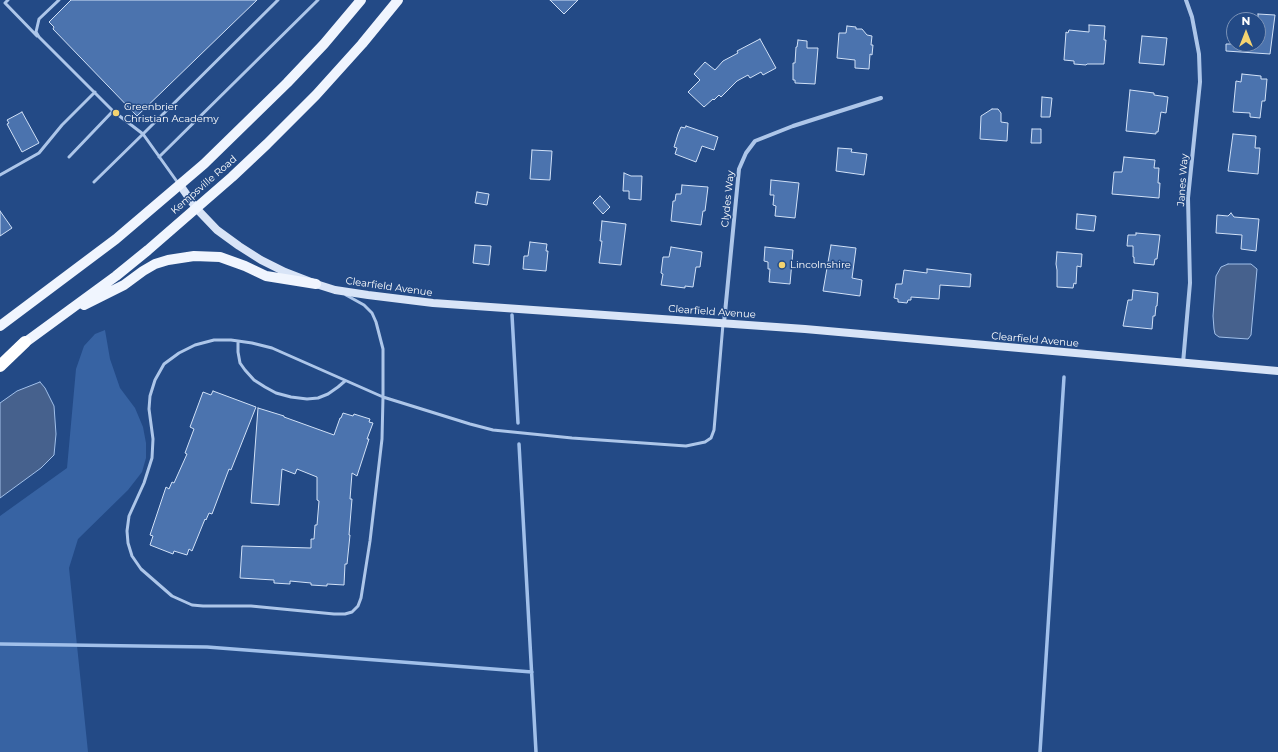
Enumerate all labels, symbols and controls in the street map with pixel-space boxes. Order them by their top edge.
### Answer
north arrow [1226,12,1266,52]
text: N [1242,14,1250,28]
place label: Greenbrier Christian Academy [124,101,219,124]
marker: Greenbrier Christian Academy [111,108,121,118]
street label: Kempsville Road [169,153,239,217]
street label: Janes Way [1175,153,1191,207]
street label: Clydes Way [719,170,737,228]
place label: Lincolnshire [790,259,851,271]
marker: Lincolnshire [777,260,787,270]
street label: Clearfield Avenue [345,275,433,299]
street label: Clearfield Avenue [668,303,756,321]
street label: Clearfield Avenue [991,330,1079,350]

